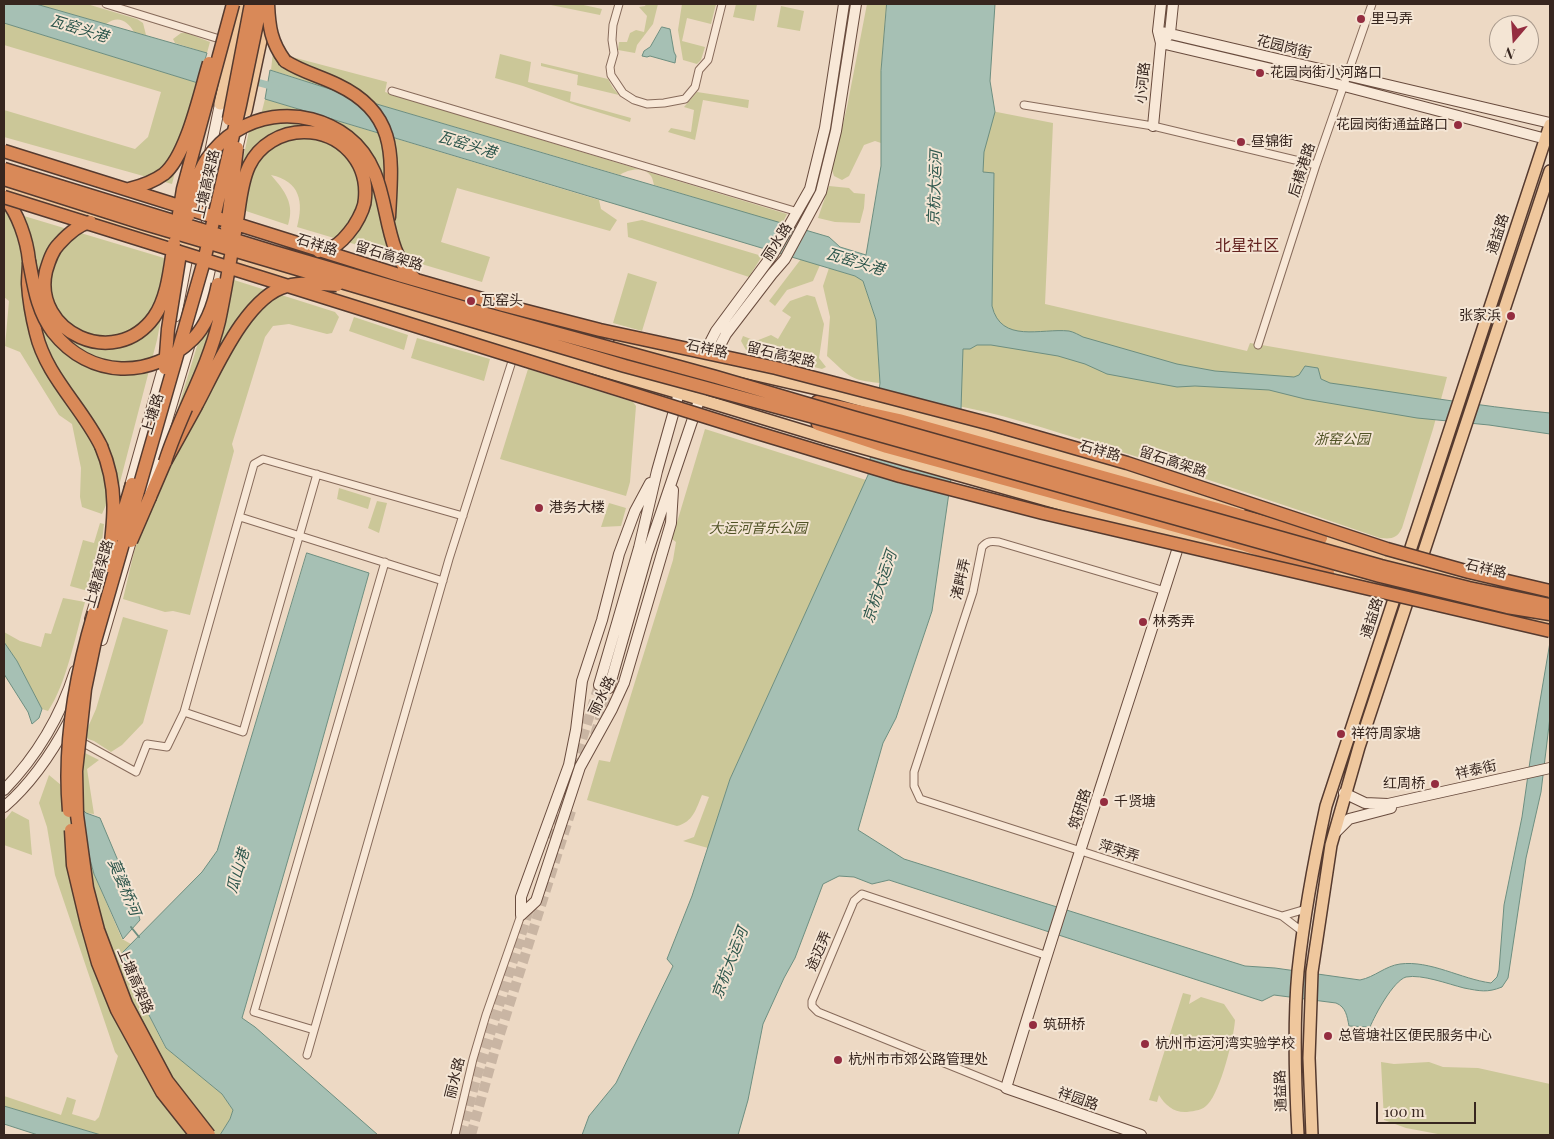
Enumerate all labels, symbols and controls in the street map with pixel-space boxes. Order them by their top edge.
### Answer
place label: 里马弄 [1371,11,1413,27]
water label: 瓦窑头港 [48,12,110,46]
marker: 里马弄 [1355,13,1367,25]
north arrow [1489,15,1539,65]
street label: 花园岗街 [1255,32,1313,62]
text: N [1502,43,1517,64]
street label: 小河路 [1132,61,1154,105]
place label: 花园岗街小河路口 [1270,65,1382,81]
marker: 花园岗街小河路口 [1254,67,1266,79]
place label: 花园岗街通益路口 [1336,117,1448,133]
marker: 花园岗街通益路口 [1452,119,1464,131]
water label: 瓦窑头港 [436,128,498,162]
place label: 昼锦街 [1251,134,1293,150]
marker: 昼锦街 [1235,136,1247,148]
street label: 后横港路 [1285,141,1319,199]
street label: 上塘高架路 [191,148,223,220]
water label: 京杭大运河 [925,150,945,226]
street label: 通益路 [1484,211,1512,257]
street label: 丽水路 [759,220,795,264]
street label: 石祥路 [294,231,340,259]
district label: 北星社区 [1215,236,1279,256]
street label: 留石高架路 [353,238,425,274]
water label: 瓦窑头港 [824,245,886,279]
place label: 瓦窑头 [481,293,523,309]
marker: 瓦窑头 [465,295,477,307]
place label: 张家浜 [1459,308,1501,324]
marker: 张家浜 [1505,310,1517,322]
street label: 石祥路 [685,336,729,362]
street label: 留石高架路 [745,339,817,371]
street label: 上塘路 [139,391,167,437]
park label: 浙窑公园 [1314,432,1370,448]
street label: 石祥路 [1077,437,1123,465]
street label: 留石高架路 [1137,443,1209,481]
place label: 港务大楼 [549,500,605,516]
marker: 港务大楼 [533,502,545,514]
park label: 大运河音乐公园 [709,521,807,537]
street label: 上塘高架路 [81,538,117,610]
water label: 京杭大运河 [859,549,901,625]
street label: 石祥路 [1464,556,1508,582]
street label: 渚畔弄 [948,557,974,601]
street label: 通益路 [1358,595,1386,641]
place label: 林秀弄 [1153,614,1195,630]
marker: 林秀弄 [1137,616,1149,628]
street label: 丽水路 [585,673,619,719]
place label: 祥符周家塘 [1351,726,1421,742]
marker: 祥符周家塘 [1335,728,1347,740]
street label: 祥泰街 [1454,757,1498,783]
place label: 红周桥 [1383,776,1425,792]
marker: 红周桥 [1429,778,1441,790]
street label: 筑研路 [1066,786,1094,832]
place label: 千贤塘 [1114,794,1156,810]
marker: 千贤塘 [1098,796,1110,808]
street label: 萍荣弄 [1096,837,1142,865]
water label: 瓜山港 [223,847,253,895]
water label: 莫婆桥河 [104,856,144,918]
water label: 京杭大运河 [708,925,752,1001]
street label: 途迈弄 [803,928,835,974]
street label: 上塘高架路 [114,946,156,1016]
place label: 筑研桥 [1043,1017,1085,1033]
marker: 筑研桥 [1027,1019,1039,1031]
place label: 总管塘社区便民服务中心 [1338,1028,1492,1044]
marker: 总管塘社区便民服务中心 [1322,1030,1334,1042]
place label: 杭州市运河湾实验学校 [1155,1036,1295,1052]
marker: 杭州市运河湾实验学校 [1139,1038,1151,1050]
place label: 杭州市市郊公路管理处 [848,1052,988,1068]
marker: 杭州市市郊公路管理处 [832,1054,844,1066]
street label: 丽水路 [442,1056,468,1100]
street label: 通益路 [1272,1070,1290,1112]
street label: 祥园路 [1055,1084,1101,1114]
scale bar [1379,1092,1479,1124]
text: 100 m [1384,1101,1425,1121]

